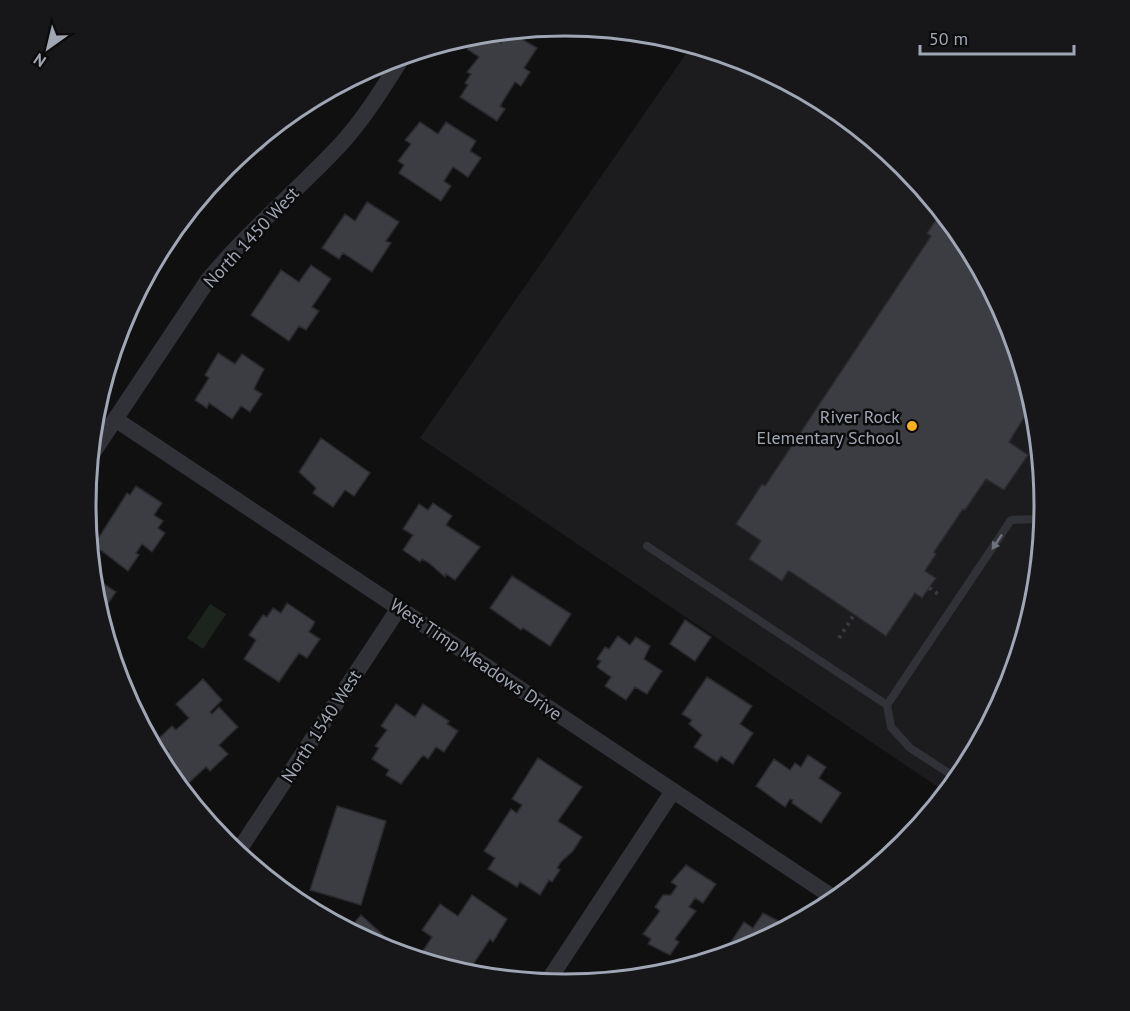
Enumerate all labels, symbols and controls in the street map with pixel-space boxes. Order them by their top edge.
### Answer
north arrow [18,18,78,78]
scale bar [920,18,1074,56]
text: 50 m [929,27,968,50]
text: N [30,49,50,72]
street label: North 1450 West [198,182,304,292]
place label: River Rock Elementary School [757,405,901,449]
marker: River Rock Elementary School [905,419,919,433]
one-way arrow [991,533,1003,549]
street label: West Timp Meadows Drive [386,593,566,725]
street label: North 1540 West [276,665,366,787]

